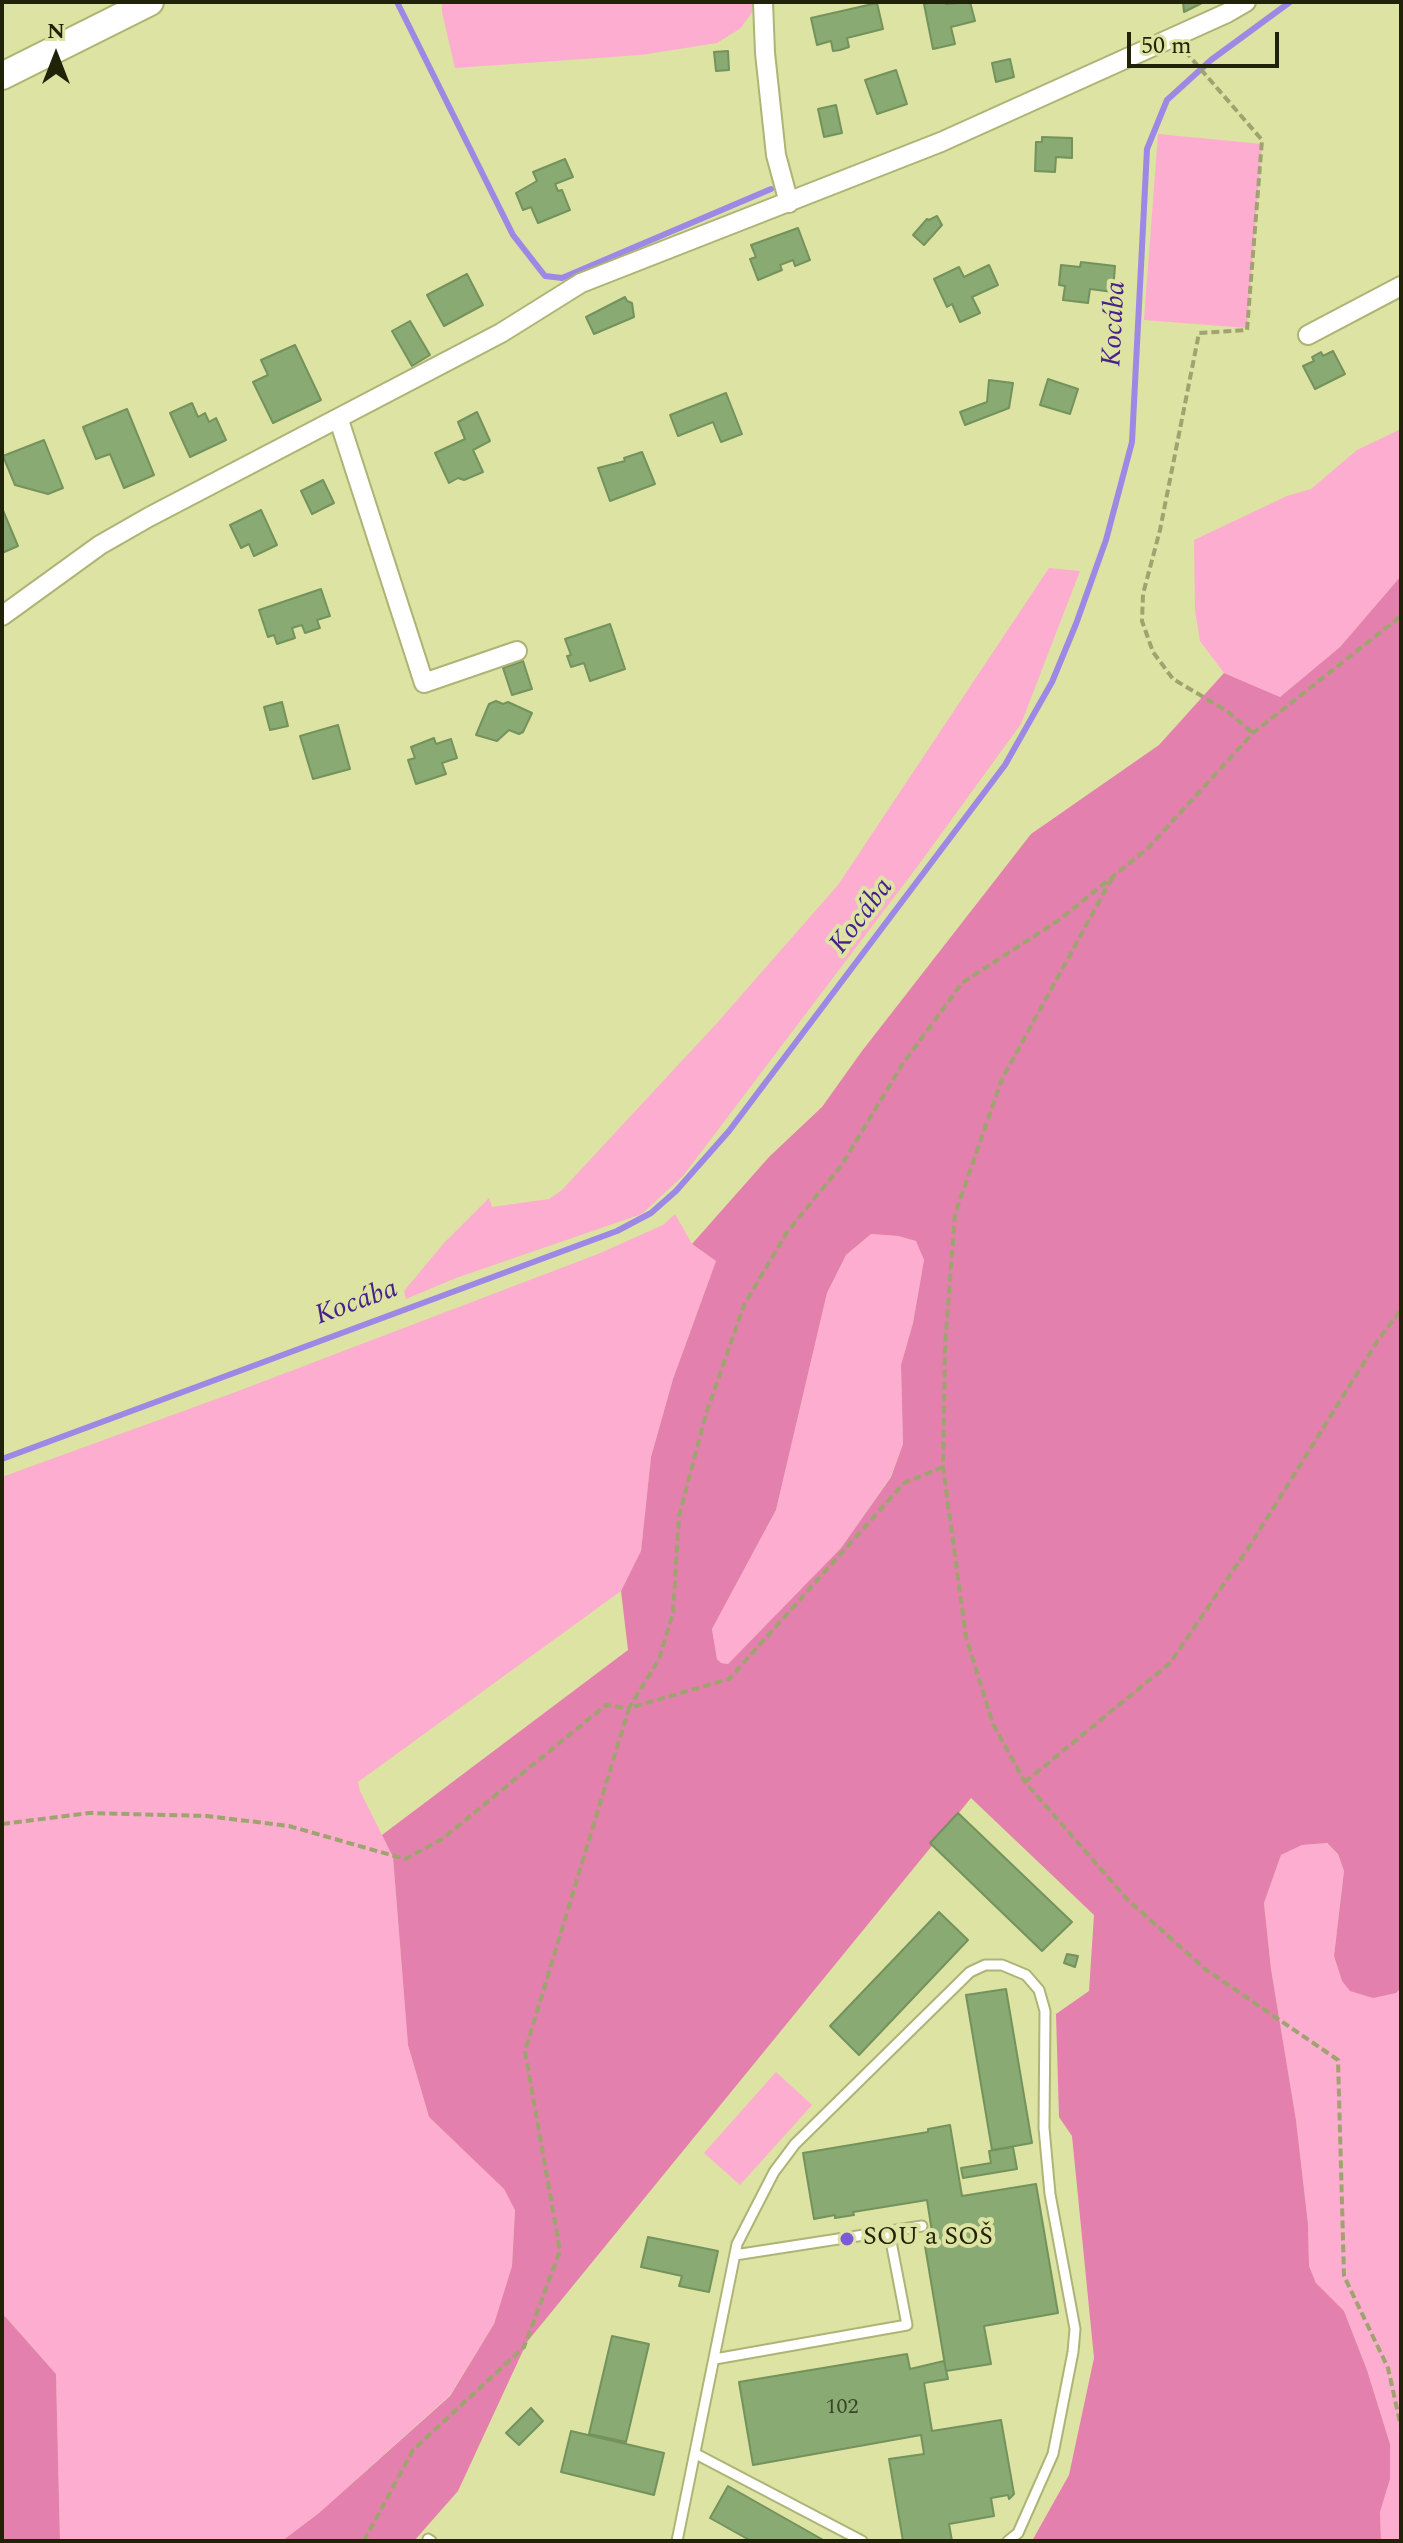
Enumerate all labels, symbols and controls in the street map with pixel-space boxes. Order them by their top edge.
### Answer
text: N [47,15,65,48]
north arrow [16,16,96,96]
scale bar [1131,16,1283,66]
text: 50 m [1141,28,1192,64]
water label: Kocába [1097,280,1135,368]
water label: Kocába [824,873,902,961]
water label: Kocába [311,1274,403,1334]
place label: SOU a SOŠ [863,2223,993,2255]
marker: SOU a SOŠ [838,2230,856,2248]
house number: 102 [826,2396,858,2422]

